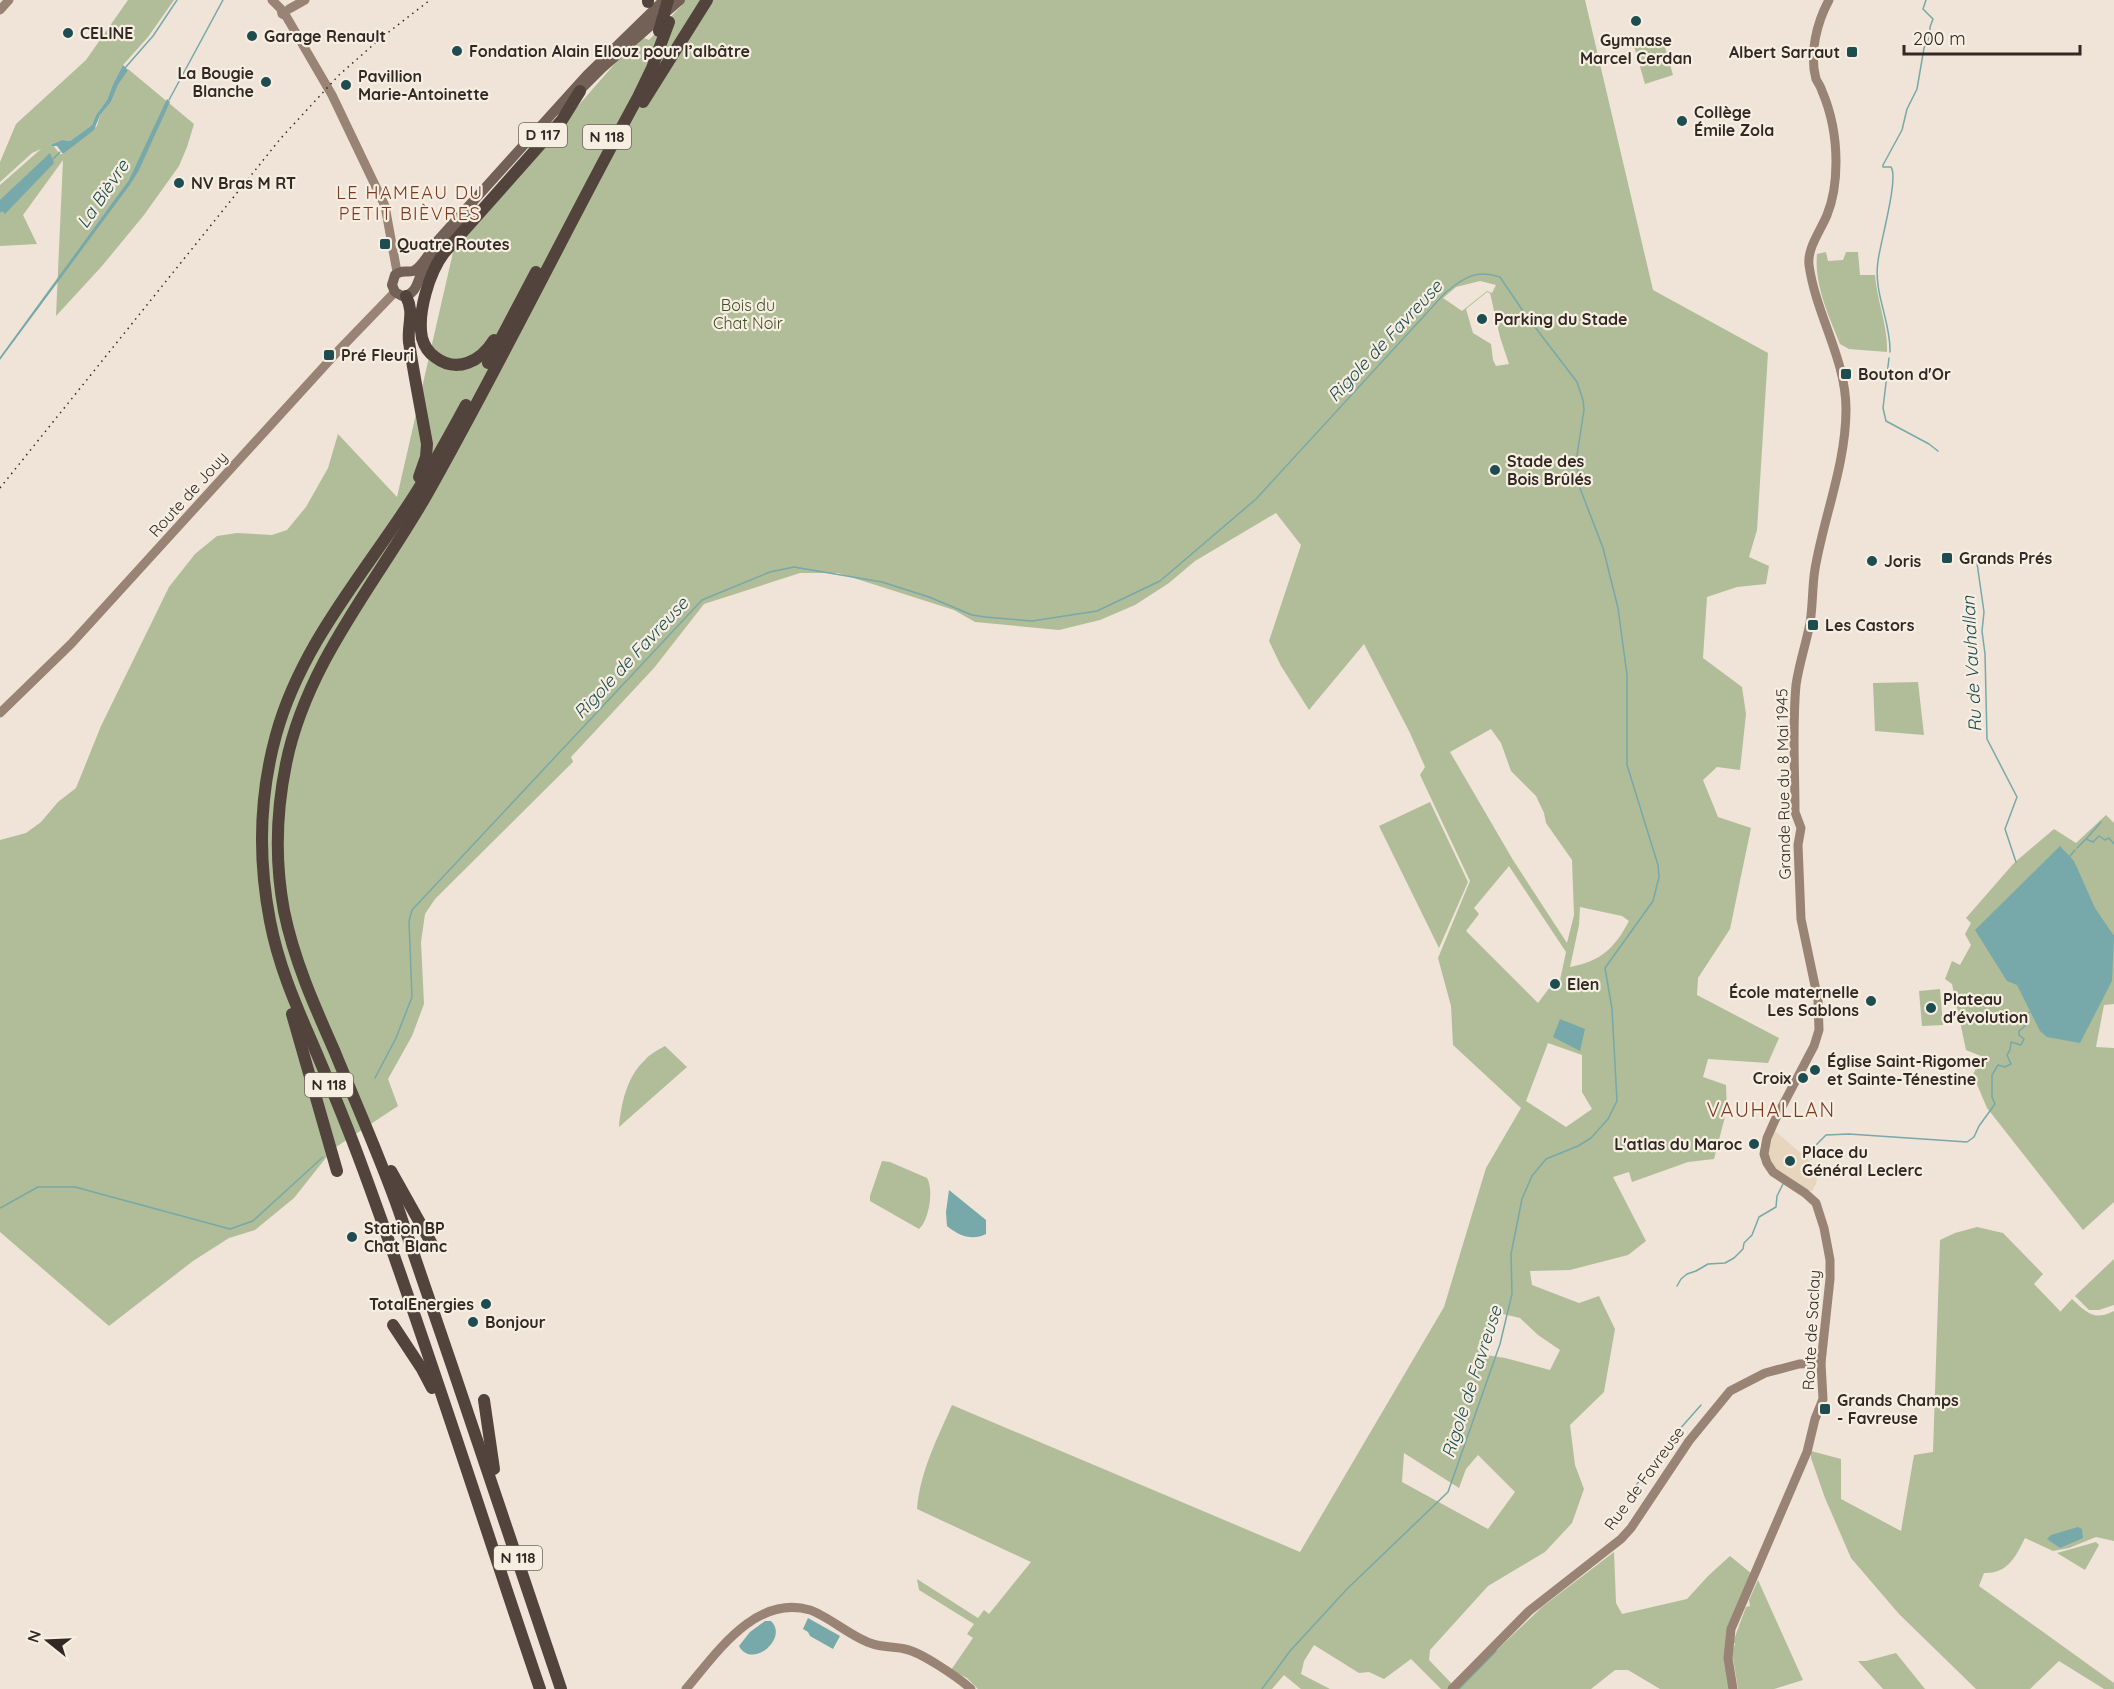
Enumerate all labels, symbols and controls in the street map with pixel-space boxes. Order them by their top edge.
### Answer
marker: Gymnase Marcel Cerdan [1629,14,1643,28]
scale bar [1904,18,2080,56]
place label: CELINE [80,23,134,43]
marker: CELINE [61,26,75,40]
place label: Garage Renault [264,26,386,46]
text: 200 m [1913,27,1966,50]
marker: Garage Renault [245,29,259,43]
place label: Gymnase Marcel Cerdan [1580,30,1692,68]
place label: Fondation Alain Ellouz pour l’albâtre [469,41,750,61]
place label: Albert Sarraut [1729,42,1840,62]
marker: Fondation Alain Ellouz pour l’albâtre [450,44,464,58]
marker: Albert Sarraut [1845,45,1859,59]
place label: La Bougie Blanche [177,63,254,101]
place label: Pavillion Marie-Antoinette [358,66,489,104]
marker: La Bougie Blanche [259,75,273,89]
marker: Pavillion Marie-Antoinette [339,78,353,92]
place label: Collège Émile Zola [1694,102,1774,140]
marker: Collège Émile Zola [1675,114,1689,128]
road number: D 117 [519,123,567,147]
road number: N 118 [583,125,631,149]
water label: La Bièvre [71,155,134,232]
place label: NV Bras M RT [191,173,296,193]
marker: NV Bras M RT [172,176,186,190]
district label: LE HAMEAU DU PETIT BIÈVRES [336,181,484,225]
place label: Quatre Routes [397,234,510,254]
marker: Quatre Routes [378,237,392,251]
water label: Rigole de Favreuse [1322,274,1448,406]
park label: Bois du Chat Noir [713,295,783,333]
place label: Parking du Stade [1494,309,1627,329]
marker: Parking du Stade [1475,312,1489,326]
place label: Pré Fleuri [341,345,414,365]
marker: Pré Fleuri [322,348,336,362]
place label: Bouton d'Or [1858,364,1951,384]
marker: Bouton d'Or [1839,367,1853,381]
street label: Route de Jouy [144,447,232,541]
place label: Stade des Bois Brûlés [1507,451,1592,489]
marker: Stade des Bois Brûlés [1488,463,1502,477]
place label: Grands Prés [1959,548,2052,568]
place label: Joris [1884,551,1922,571]
marker: Grands Prés [1940,551,1954,565]
marker: Joris [1865,554,1879,568]
water label: Rigole de Favreuse [568,591,694,723]
water label: Ru de Vauhallan [1956,595,1987,733]
place label: Les Castors [1825,615,1915,635]
marker: Les Castors [1806,618,1820,632]
street label: Grande Rue du 8 Mai 1945 [1771,688,1795,880]
place label: Elen [1567,974,1599,994]
marker: Elen [1548,977,1562,991]
place label: École maternelle Les Sablons [1729,982,1859,1020]
place label: Plateau d'évolution [1943,989,2028,1027]
marker: École maternelle Les Sablons [1864,994,1878,1008]
marker: Plateau d'évolution [1924,1001,1938,1015]
place label: Église Saint-Rigomer et Sainte-Ténestine [1827,1051,1988,1089]
marker: Église Saint-Rigomer et Sainte-Ténestine [1808,1063,1822,1077]
place label: Croix [1753,1068,1791,1088]
marker: Croix [1796,1071,1810,1085]
road number: N 118 [305,1073,353,1097]
district label: VAUHALLAN [1706,1097,1836,1122]
place label: L'atlas du Maroc [1614,1134,1742,1154]
marker: L'atlas du Maroc [1747,1137,1761,1151]
place label: Place du Général Leclerc [1802,1142,1922,1180]
marker: Place du Général Leclerc [1783,1154,1797,1168]
place label: Station BP Chat Blanc [364,1218,447,1256]
marker: Station BP Chat Blanc [345,1230,359,1244]
street label: Route de Saclay [1798,1269,1824,1391]
place label: TotalEnergies [369,1294,474,1314]
marker: TotalEnergies [479,1297,493,1311]
water label: Rigole de Favreuse [1436,1302,1507,1461]
place label: Bonjour [485,1312,546,1332]
marker: Bonjour [466,1315,480,1329]
place label: Grands Champs - Favreuse [1837,1390,1959,1428]
marker: Grands Champs - Favreuse [1818,1402,1832,1416]
street label: Rue de Favreuse [1600,1422,1688,1534]
road number: N 118 [494,1546,542,1570]
north arrow [18,1611,78,1671]
text: N [22,1628,45,1645]

